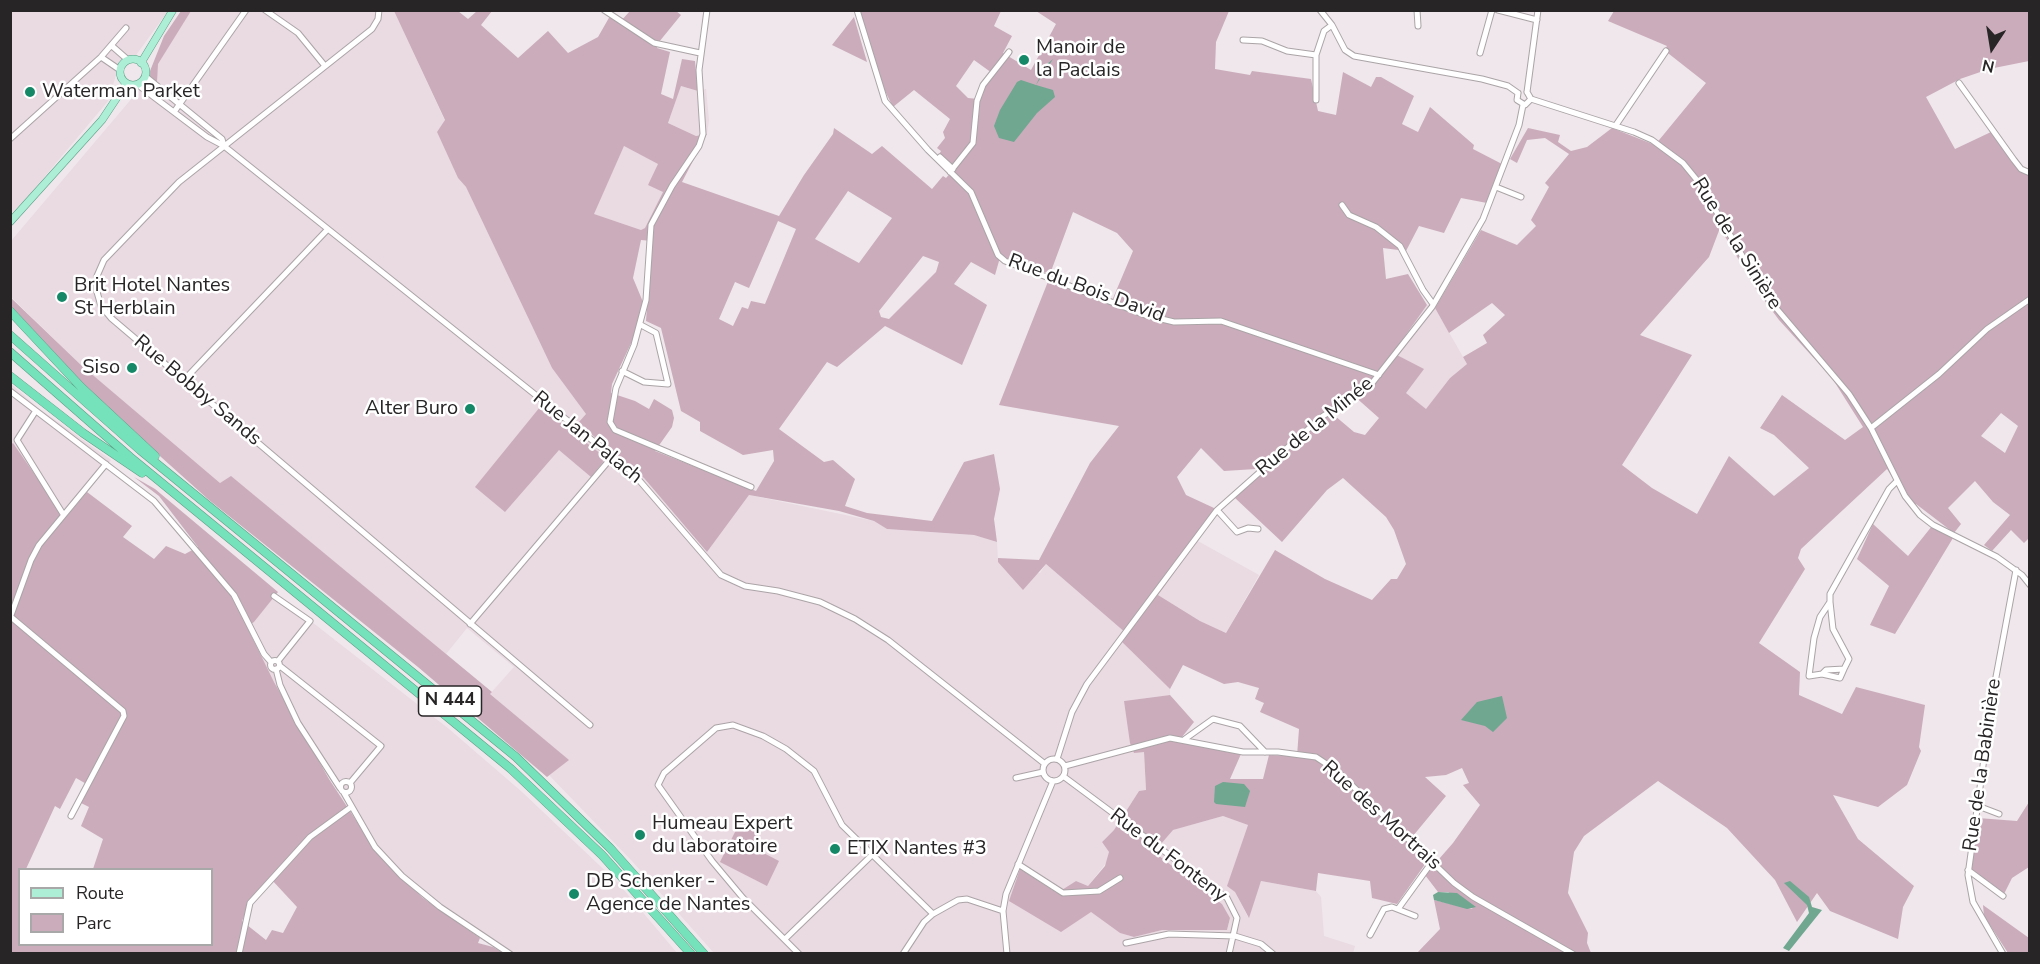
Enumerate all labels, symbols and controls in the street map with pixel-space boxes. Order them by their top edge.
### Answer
north arrow [1962,18,2022,78]
place label: Manoir de la Paclais [1036,36,1125,83]
marker: Manoir de la Paclais [1017,53,1031,67]
text: N [1980,54,1996,78]
place label: Waterman Parket [42,80,200,104]
marker: Waterman Parket [23,85,37,99]
street label: Rue de la Sinière [1686,174,1786,314]
street label: Rue du Bois David [1005,250,1167,328]
place label: Brit Hotel Nantes St Herblain [74,274,230,321]
marker: Brit Hotel Nantes St Herblain [55,290,69,304]
street label: Rue Bobby Sands [128,331,266,451]
place label: Siso [82,356,120,380]
marker: Siso [125,361,139,375]
street label: Rue de la Minée [1252,372,1378,482]
street label: Rue Jan Palach [527,387,647,489]
place label: Alter Buro [365,397,458,421]
marker: Alter Buro [463,402,477,416]
street label: Rue de la Babinière [1959,677,2007,853]
road number: N 444 [418,686,482,716]
street label: Rue des Mortrais [1316,756,1446,876]
street label: Rue du Fonteny [1105,804,1231,908]
place label: Humeau Expert du laboratoire [652,812,792,859]
marker: Humeau Expert du laboratoire [633,828,647,842]
place label: ETIX Nantes #3 [847,837,987,861]
marker: ETIX Nantes #3 [828,842,842,856]
legend [18,868,213,946]
place label: DB Schenker - Agence de Nantes [586,870,750,917]
text: Route [76,881,124,905]
marker: DB Schenker - Agence de Nantes [567,887,581,901]
text: Parc [76,911,111,935]

